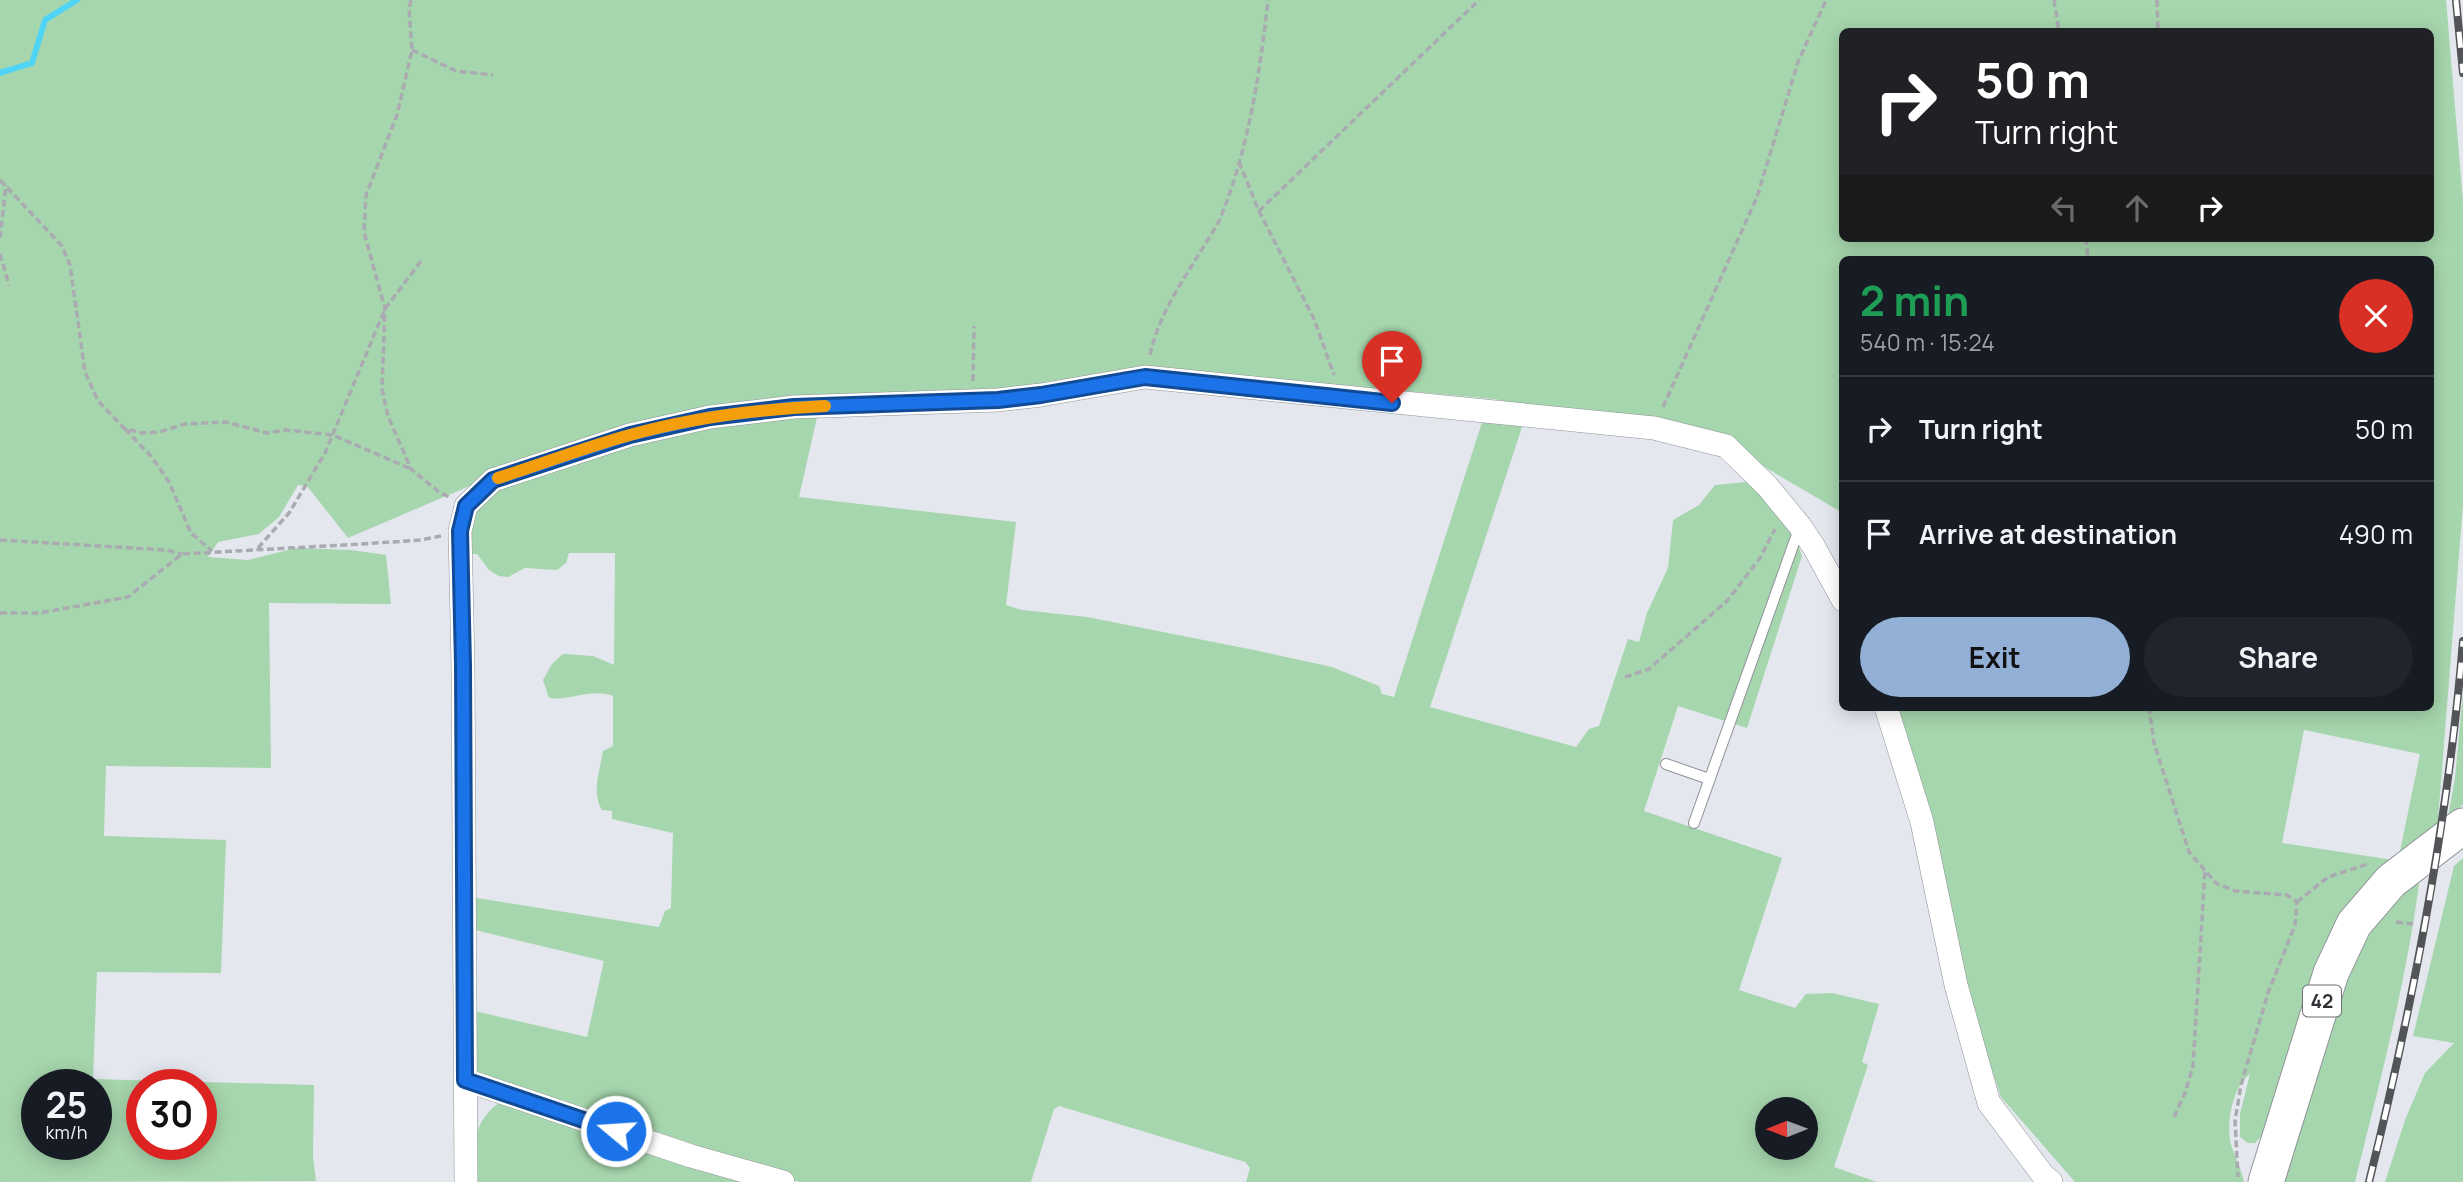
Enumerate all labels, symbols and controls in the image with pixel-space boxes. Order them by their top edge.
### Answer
text: 50 m [1975,46,2090,113]
icon: right [1860,56,1951,147]
text: Turn right [1975,110,2118,154]
icon: left [2045,189,2083,227]
icon: ahead [2118,189,2156,227]
icon: right [2191,189,2229,227]
text: 2 min [1860,271,1969,329]
button: close [2339,279,2413,353]
text: 540 m · 15:24 [1860,326,1995,358]
pin [1362,331,1422,403]
icon: arrive [1373,342,1411,380]
icon: right [1860,410,1898,448]
text: Turn right [1919,411,2043,447]
text: 50 m [2355,411,2413,447]
icon: arrive [1860,515,1898,553]
text: Arrive at destination [1919,516,2177,552]
text: 490 m [2339,516,2413,552]
button: Exit [1860,617,2130,697]
button: Share [2144,617,2413,697]
road number: 42 [2303,986,2341,1016]
speed limit sign: 30 [126,1069,217,1160]
text: 25 [46,1081,87,1129]
position arrow [579,1094,653,1168]
north arrow [1755,1097,1818,1160]
map controls [1755,1097,1818,1160]
text: km/h [46,1120,87,1144]

